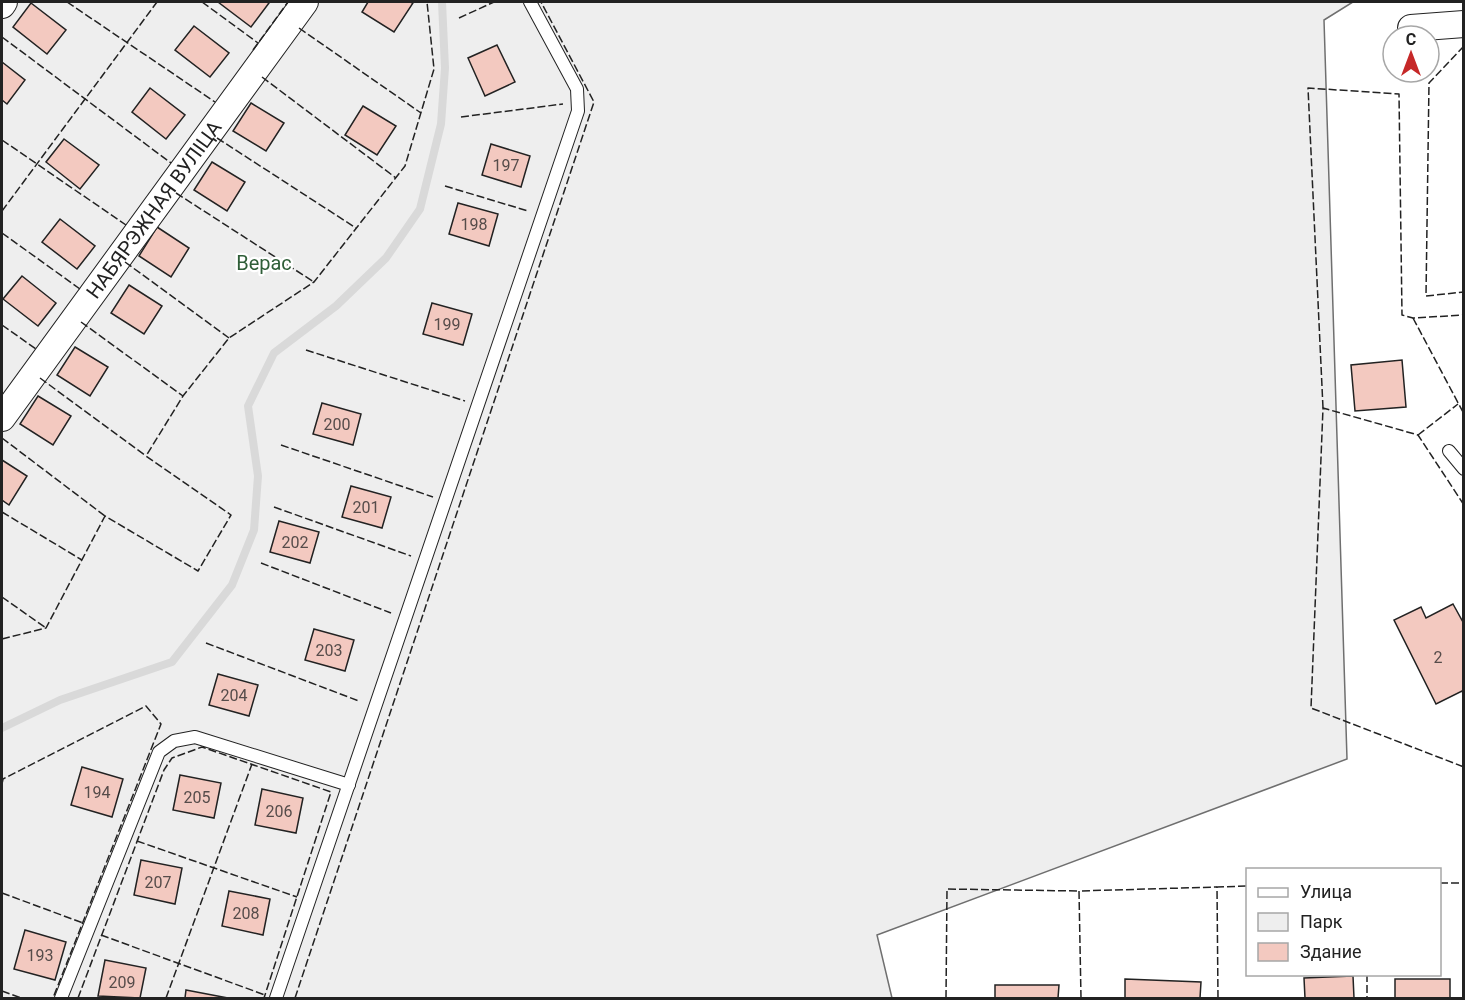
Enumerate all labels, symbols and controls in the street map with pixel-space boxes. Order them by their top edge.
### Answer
north arrow [1381,24,1441,84]
text: С [1406,30,1416,49]
street label: НАБЯРЭЖНАЯ ВУЛІЦА [81,116,227,303]
house number: 197 [493,156,519,175]
house number: 198 [461,215,487,234]
park label: Верас [236,251,292,275]
house number: 199 [434,315,460,334]
house number: 200 [324,415,350,434]
house number: 201 [353,498,379,517]
house number: 202 [282,533,308,552]
house number: 203 [316,641,342,660]
house number: 2 [1434,648,1443,667]
house number: 204 [221,686,247,705]
house number: 194 [84,783,110,802]
house number: 205 [184,788,210,807]
house number: 206 [266,802,292,821]
legend [1246,868,1441,976]
house number: 207 [145,873,171,892]
text: Улица [1300,881,1352,902]
house number: 208 [233,904,259,923]
text: Парк [1300,911,1343,932]
text: Здание [1300,941,1362,962]
house number: 193 [27,946,53,965]
house number: 209 [109,973,135,992]

